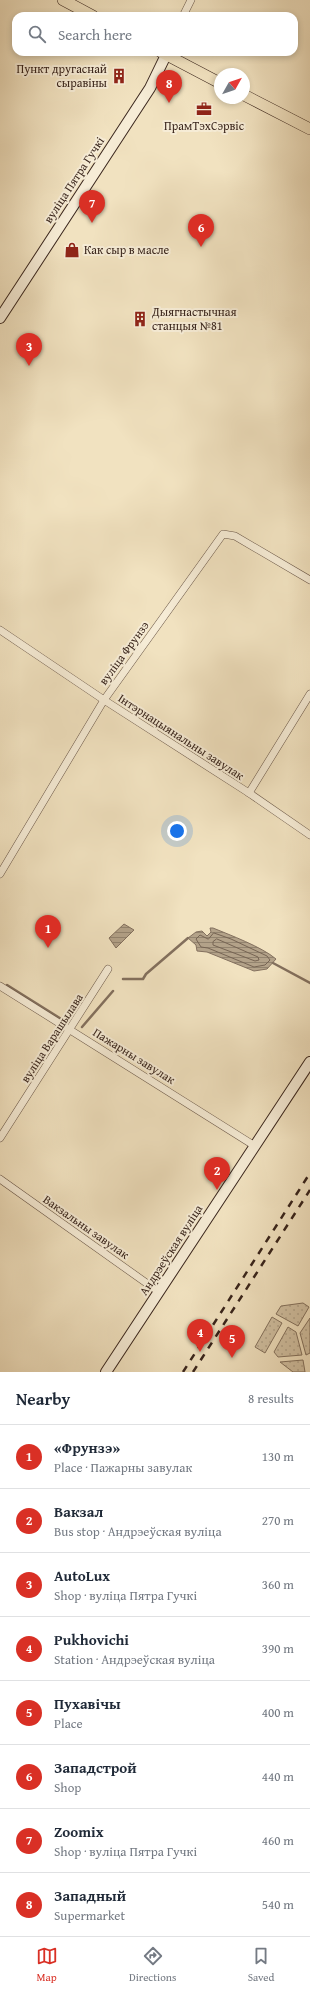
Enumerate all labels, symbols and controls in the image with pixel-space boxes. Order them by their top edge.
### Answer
search box [12,12,298,56]
icon: search [26,23,48,45]
text: Search here [58,24,132,45]
place label: Пункт другаснай сыравіны [16,60,108,91]
building icon: Пункт другаснай сыравіны [110,67,128,85]
north arrow [214,68,250,104]
pin: 8 [156,70,182,103]
office icon: ПрамТэхСэрвіс [195,100,213,118]
place label: ПрамТэхСэрвіс [164,117,245,134]
street label: вуліца Пятра Гучкі [39,133,108,226]
pin: 7 [79,190,105,223]
pin: 6 [188,214,214,247]
shop icon: Как сыр в масле [63,241,81,259]
place label: Как сыр в масле [84,241,170,258]
place label: Дыягнастычная станцыя №81 [151,303,237,334]
building icon: Дыягнастычная станцыя №81 [131,310,149,328]
pin: 3 [16,333,42,366]
street label: вуліца Фрунзэ [95,617,153,688]
street label: Інтэрнацыянальны завулак [115,689,248,784]
your location [167,821,187,841]
pin: 1 [35,915,61,948]
street label: вуліца Варашылава [16,990,87,1086]
street label: Пажарны завулак [90,1023,179,1088]
pin: 2 [204,1157,230,1190]
street label: Вакзальны завулак [40,1191,133,1263]
street label: Андрэеўская вуліца [135,1201,206,1298]
pin: 4 [187,1319,213,1352]
pin: 5 [219,1325,245,1358]
text: Nearby [16,1386,70,1411]
text: 8 results [248,1389,294,1408]
text: «Фрунзэ» [54,1437,120,1458]
text: 1 [26,1447,32,1466]
text: 130 m [262,1447,294,1466]
text: Place · Пажарны завулак [54,1458,192,1477]
text: Вакзал [54,1501,103,1522]
text: 2 [26,1511,32,1530]
text: 270 m [262,1511,294,1530]
text: Bus stop · Андрэеўская вуліца [54,1522,222,1541]
text: AutoLux [54,1565,110,1586]
text: 3 [26,1575,32,1594]
text: 360 m [262,1575,294,1594]
text: Shop · вуліца Пятра Гучкі [54,1586,197,1605]
text: Pukhovichi [54,1629,129,1650]
text: 4 [26,1639,32,1658]
text: 390 m [262,1639,294,1658]
text: Station · Андрэеўская вуліца [54,1650,215,1669]
text: Пухавічы [54,1693,121,1714]
text: 5 [26,1703,32,1722]
text: 400 m [262,1703,294,1722]
text: Place [54,1714,83,1733]
text: Западстрой [54,1757,137,1778]
text: 6 [26,1767,32,1786]
text: 440 m [262,1767,294,1786]
text: Shop [54,1778,81,1797]
text: Zoomix [54,1821,104,1842]
text: 7 [26,1831,32,1850]
text: 460 m [262,1831,294,1850]
text: Shop · вуліца Пятра Гучкі [54,1842,197,1861]
text: Западный [54,1885,126,1906]
text: 8 [26,1895,32,1914]
text: 540 m [262,1895,294,1914]
text: Supermarket [54,1906,125,1925]
tab: Map [36,1945,58,1985]
tab: Directions [129,1945,176,1985]
tab: Saved [248,1945,274,1985]

